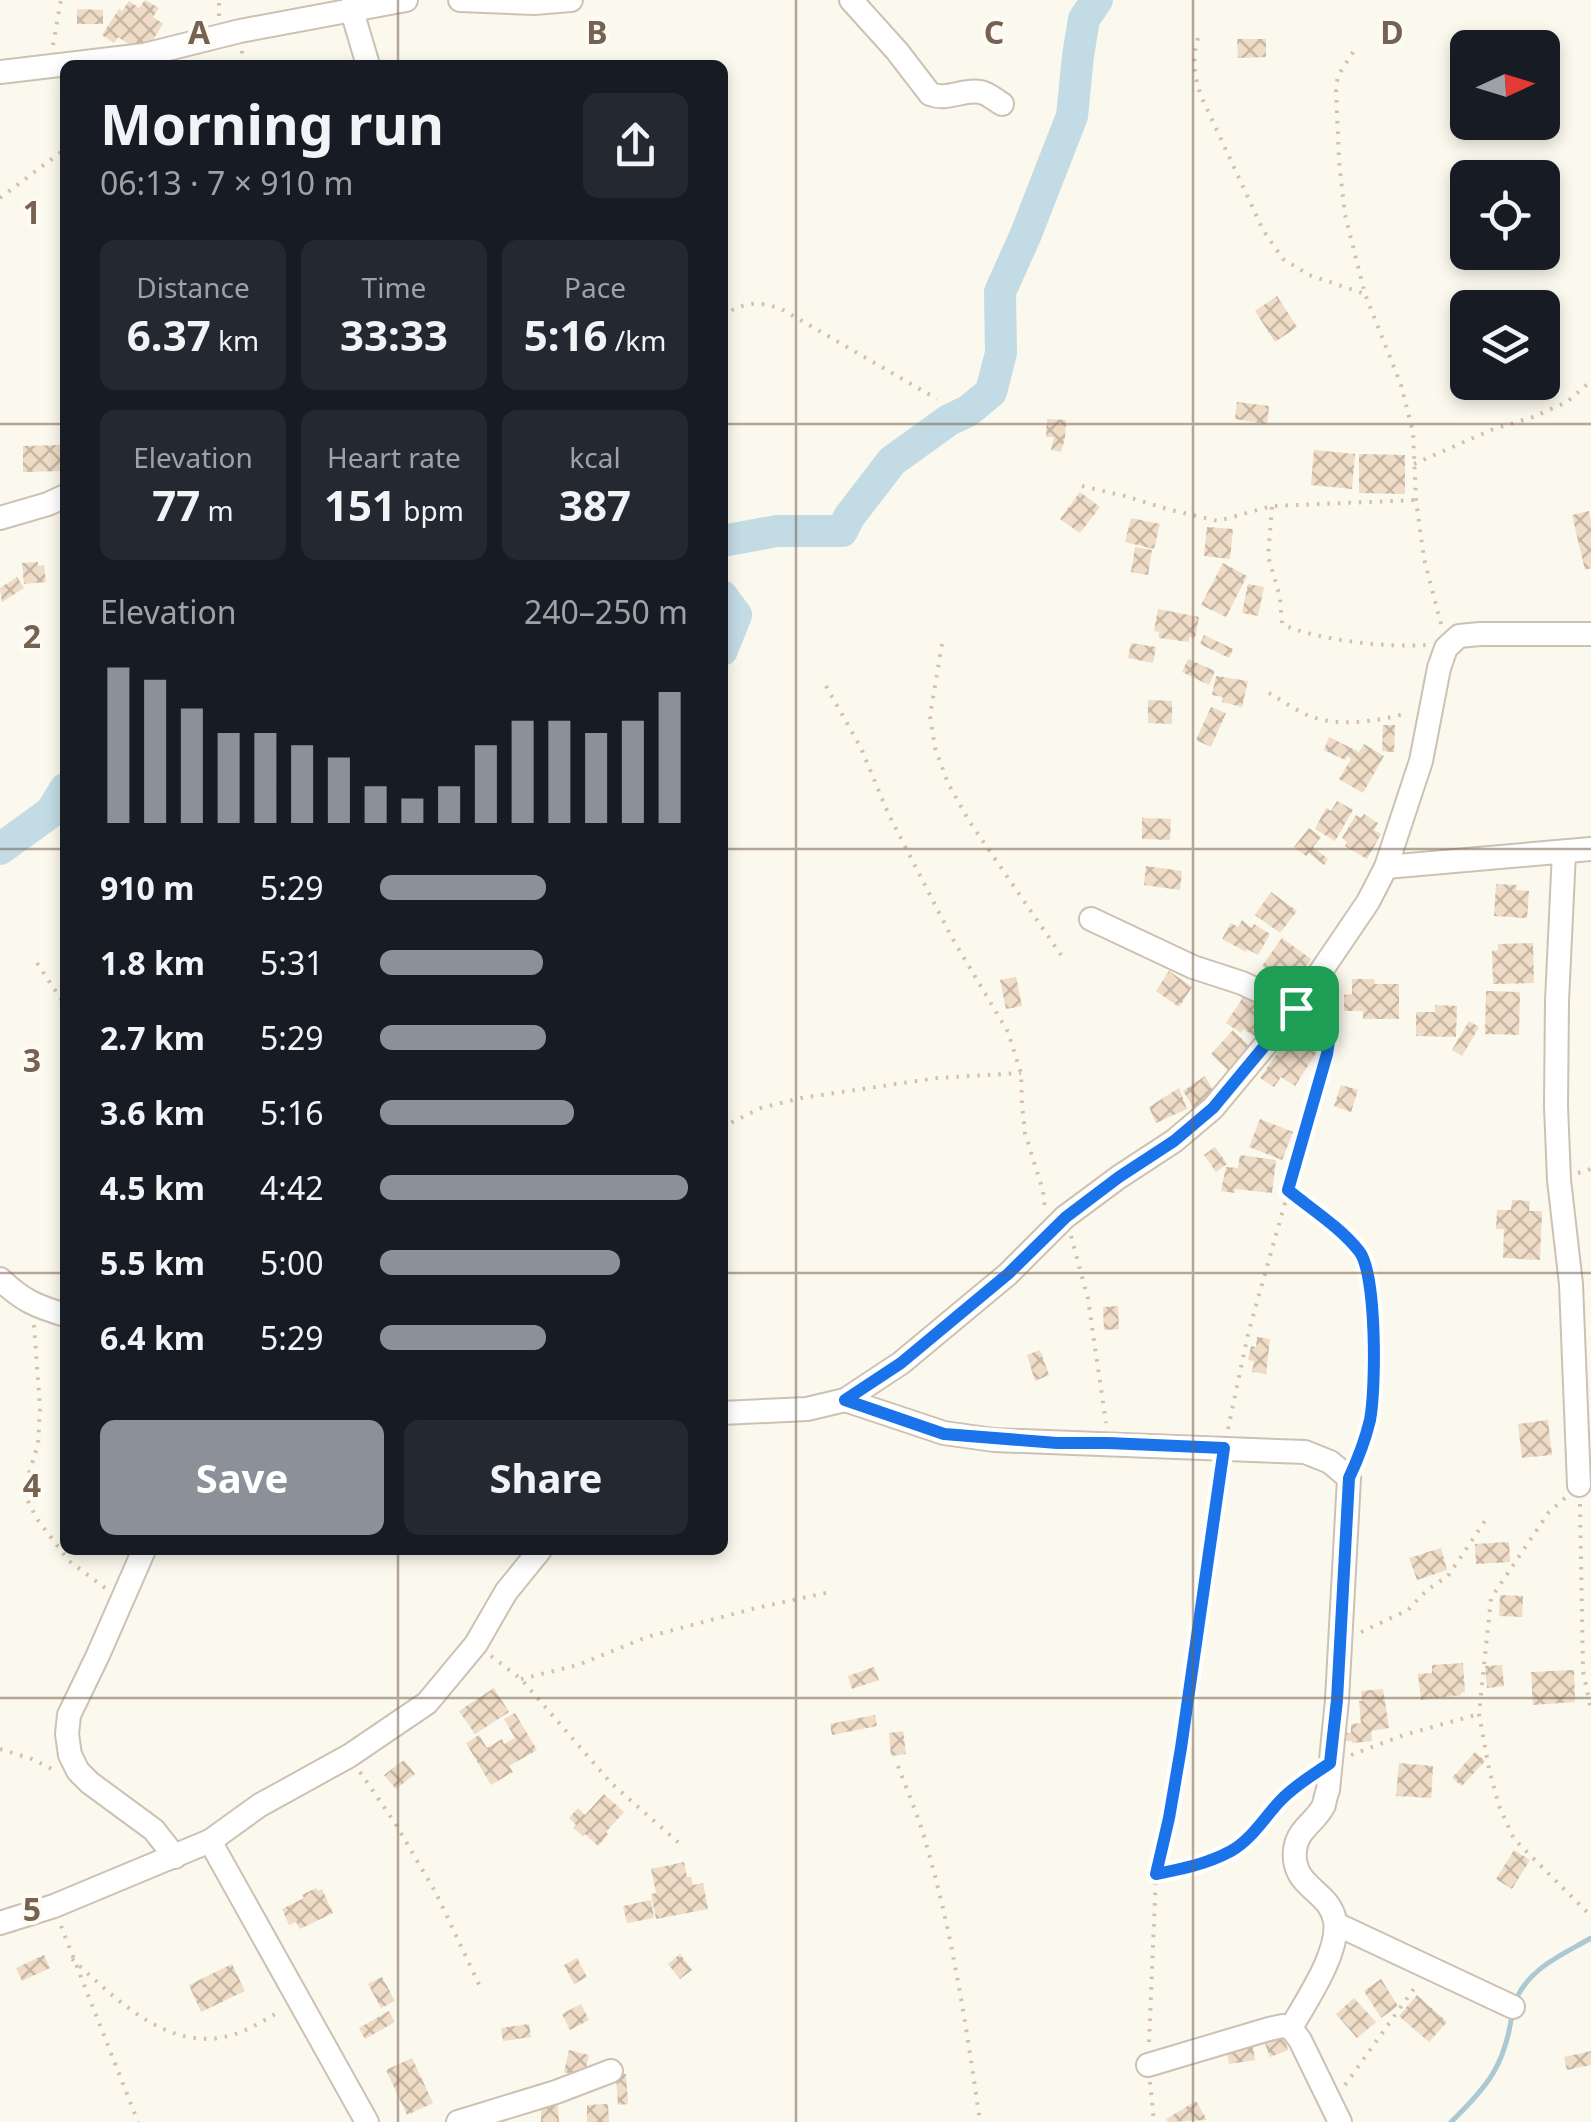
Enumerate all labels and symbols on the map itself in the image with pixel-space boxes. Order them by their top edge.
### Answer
text: A [188,10,211,53]
text: B [586,10,608,53]
text: C [984,10,1004,53]
text: D [1380,10,1404,53]
north arrow [1450,30,1560,140]
text: 1 [23,190,41,233]
text: 2 [23,614,41,657]
pin [1254,966,1339,1051]
text: 3 [23,1038,41,1081]
text: 4 [23,1463,41,1506]
text: 5 [23,1887,41,1930]

